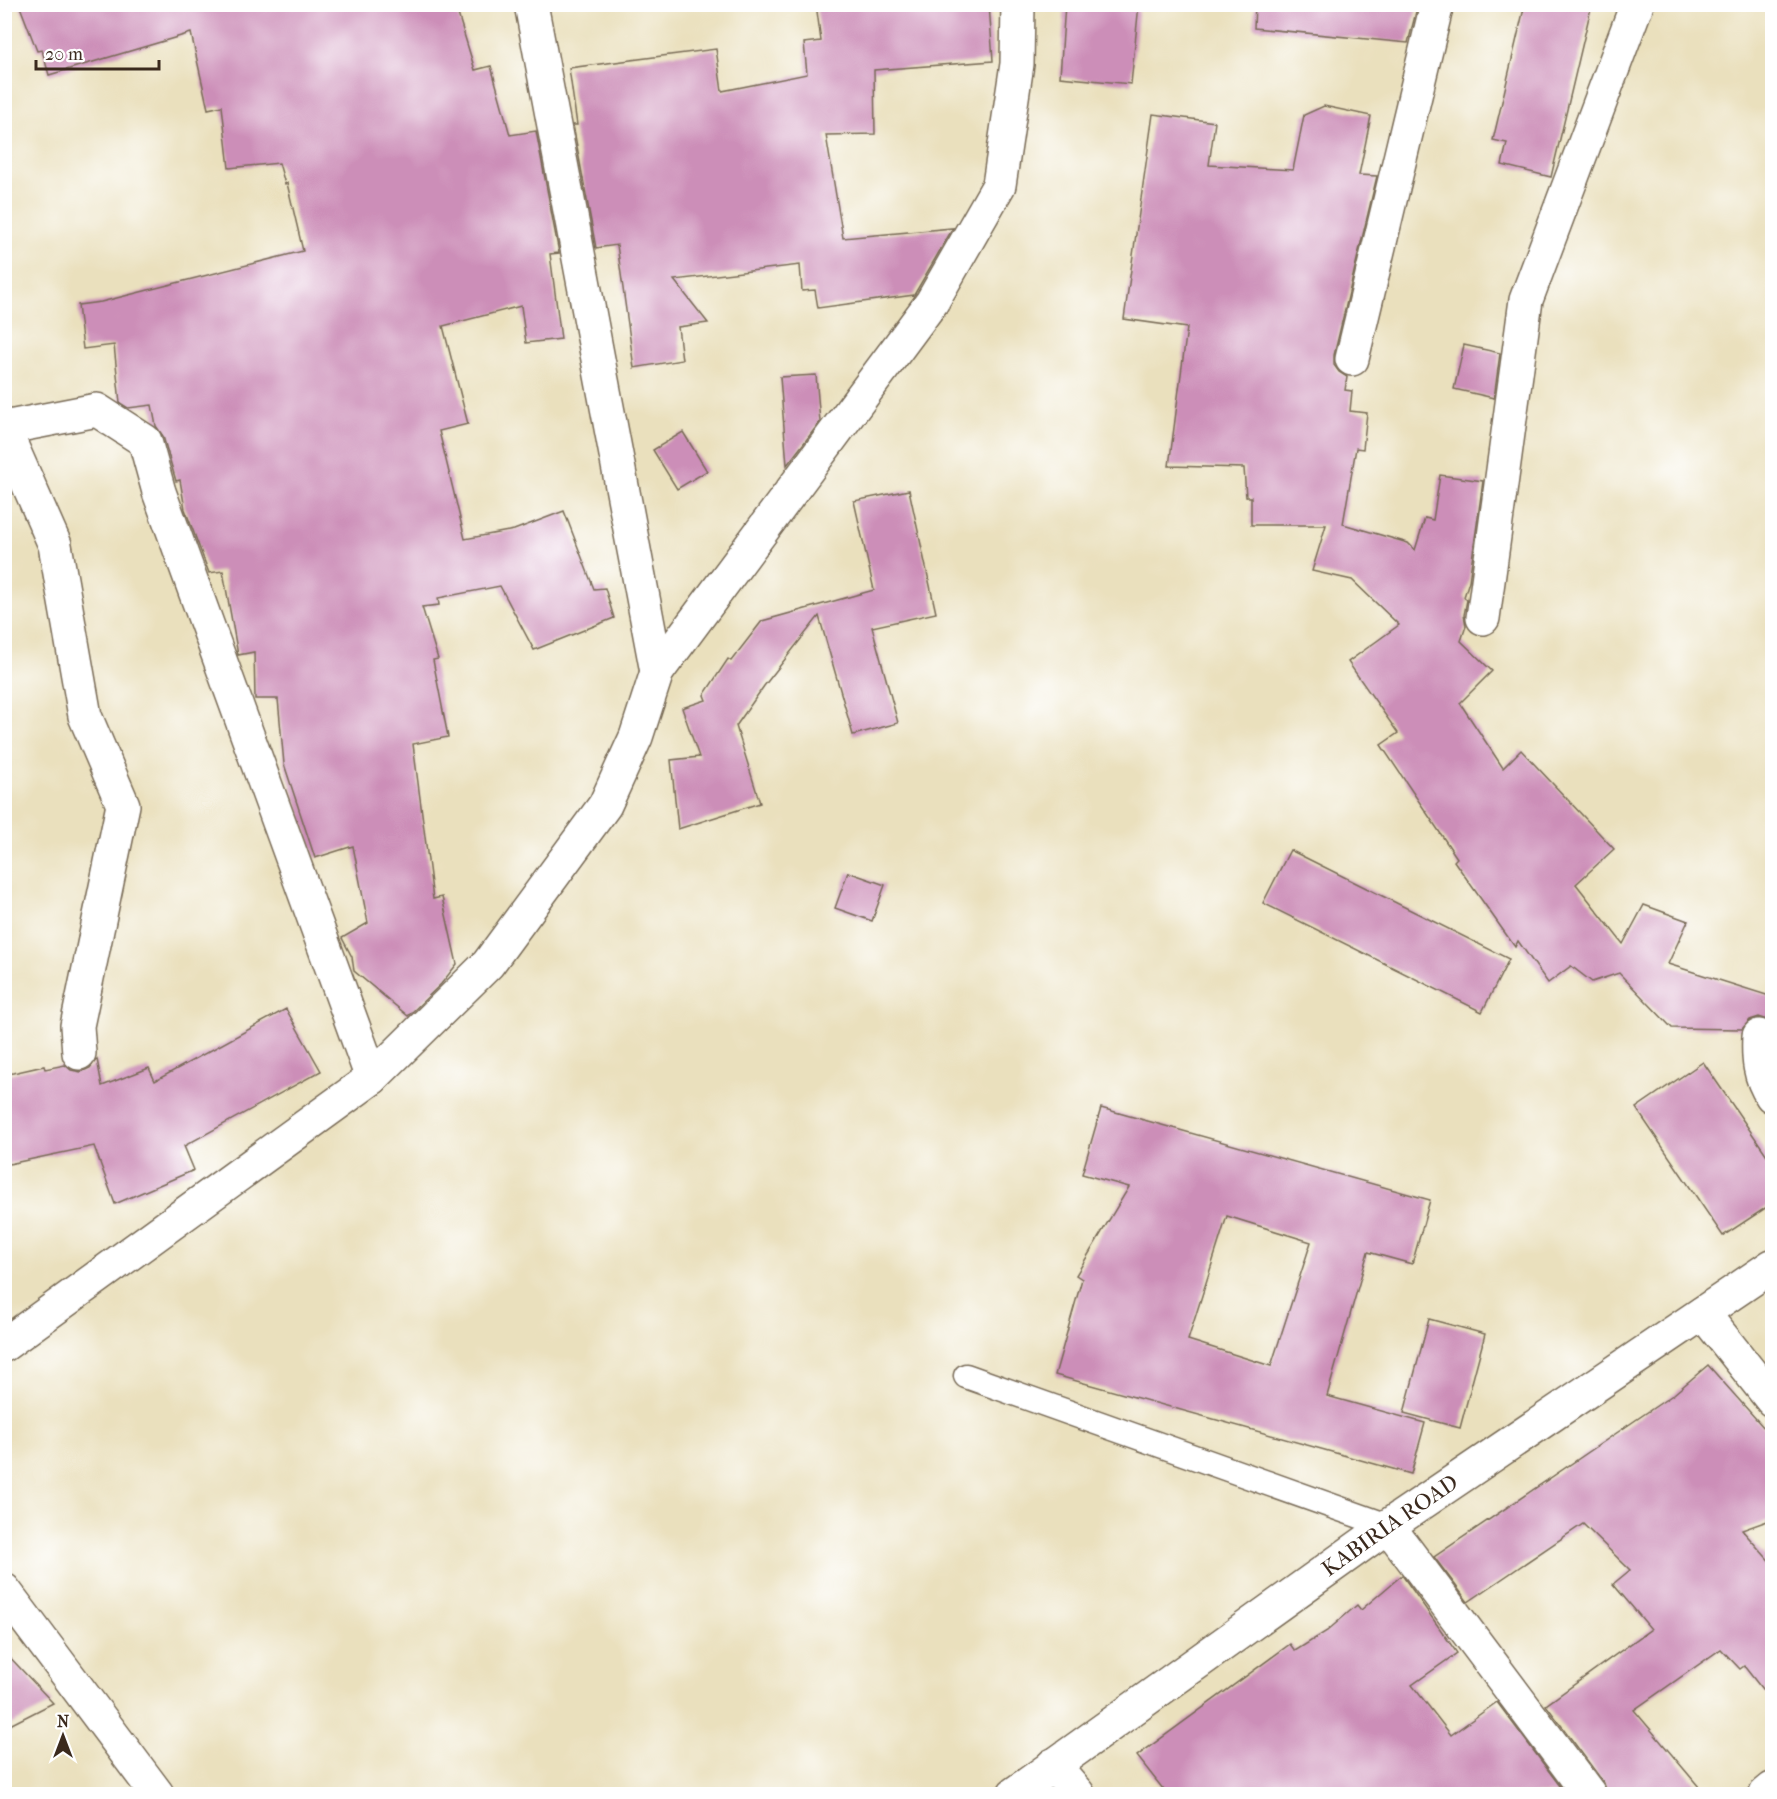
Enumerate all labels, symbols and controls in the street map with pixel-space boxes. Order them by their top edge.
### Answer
scale bar [36,33,159,71]
text: 20 m [45,44,83,65]
street label: KABIRIA ROAD [1317,1469,1463,1582]
north arrow [33,1706,93,1766]
text: N [57,1712,70,1731]

